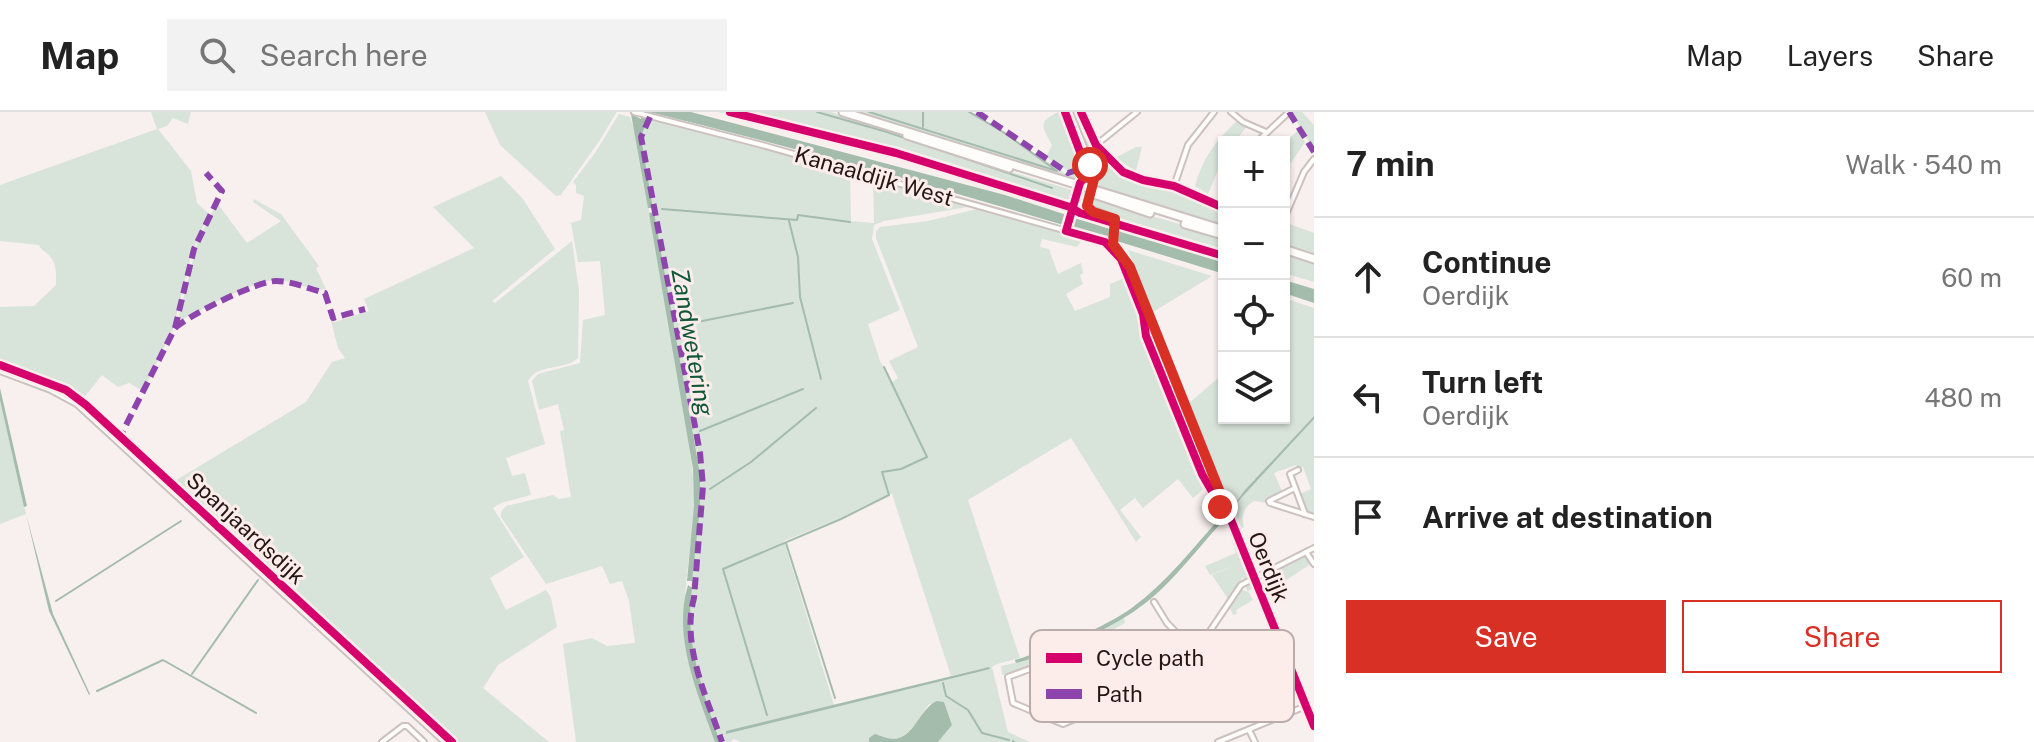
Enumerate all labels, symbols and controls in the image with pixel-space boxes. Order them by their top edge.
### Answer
search box [167,19,727,91]
text: Map [40,33,119,78]
icon: search [195,33,239,77]
text: Search here [259,37,428,73]
text: Map [1686,39,1743,72]
text: Layers [1787,39,1873,72]
text: Share [1917,39,1994,72]
map controls [1218,136,1290,424]
button: + [1218,136,1290,208]
street label: Kanaaldijk West [792,141,956,211]
text: 7 min [1346,144,1435,184]
route start [1072,147,1108,183]
text: Walk · 540 m [1845,149,2002,180]
button: − [1218,208,1290,280]
text: Continue [1422,244,1552,280]
icon: ahead [1346,255,1390,299]
text: 60 m [1941,262,2002,293]
water label: Zandwetering [666,266,720,419]
button: locate [1218,280,1290,352]
text: Oerdijk [1422,280,1509,311]
button: layers [1218,352,1290,424]
text: Turn left [1422,364,1543,400]
icon: left [1346,375,1390,419]
text: 480 m [1924,382,2002,413]
text: Oerdijk [1422,400,1509,431]
street label: Spanjaardsdijk [181,467,311,589]
route end [1202,489,1238,525]
icon: arrive [1346,495,1390,539]
text: Arrive at destination [1422,499,1713,535]
street label: Oerdijk [1243,528,1295,606]
button: Save [1346,600,1666,673]
button: Share [1682,600,2002,673]
legend [1030,630,1294,722]
text: Cycle path [1096,645,1204,671]
text: Path [1096,681,1143,707]

